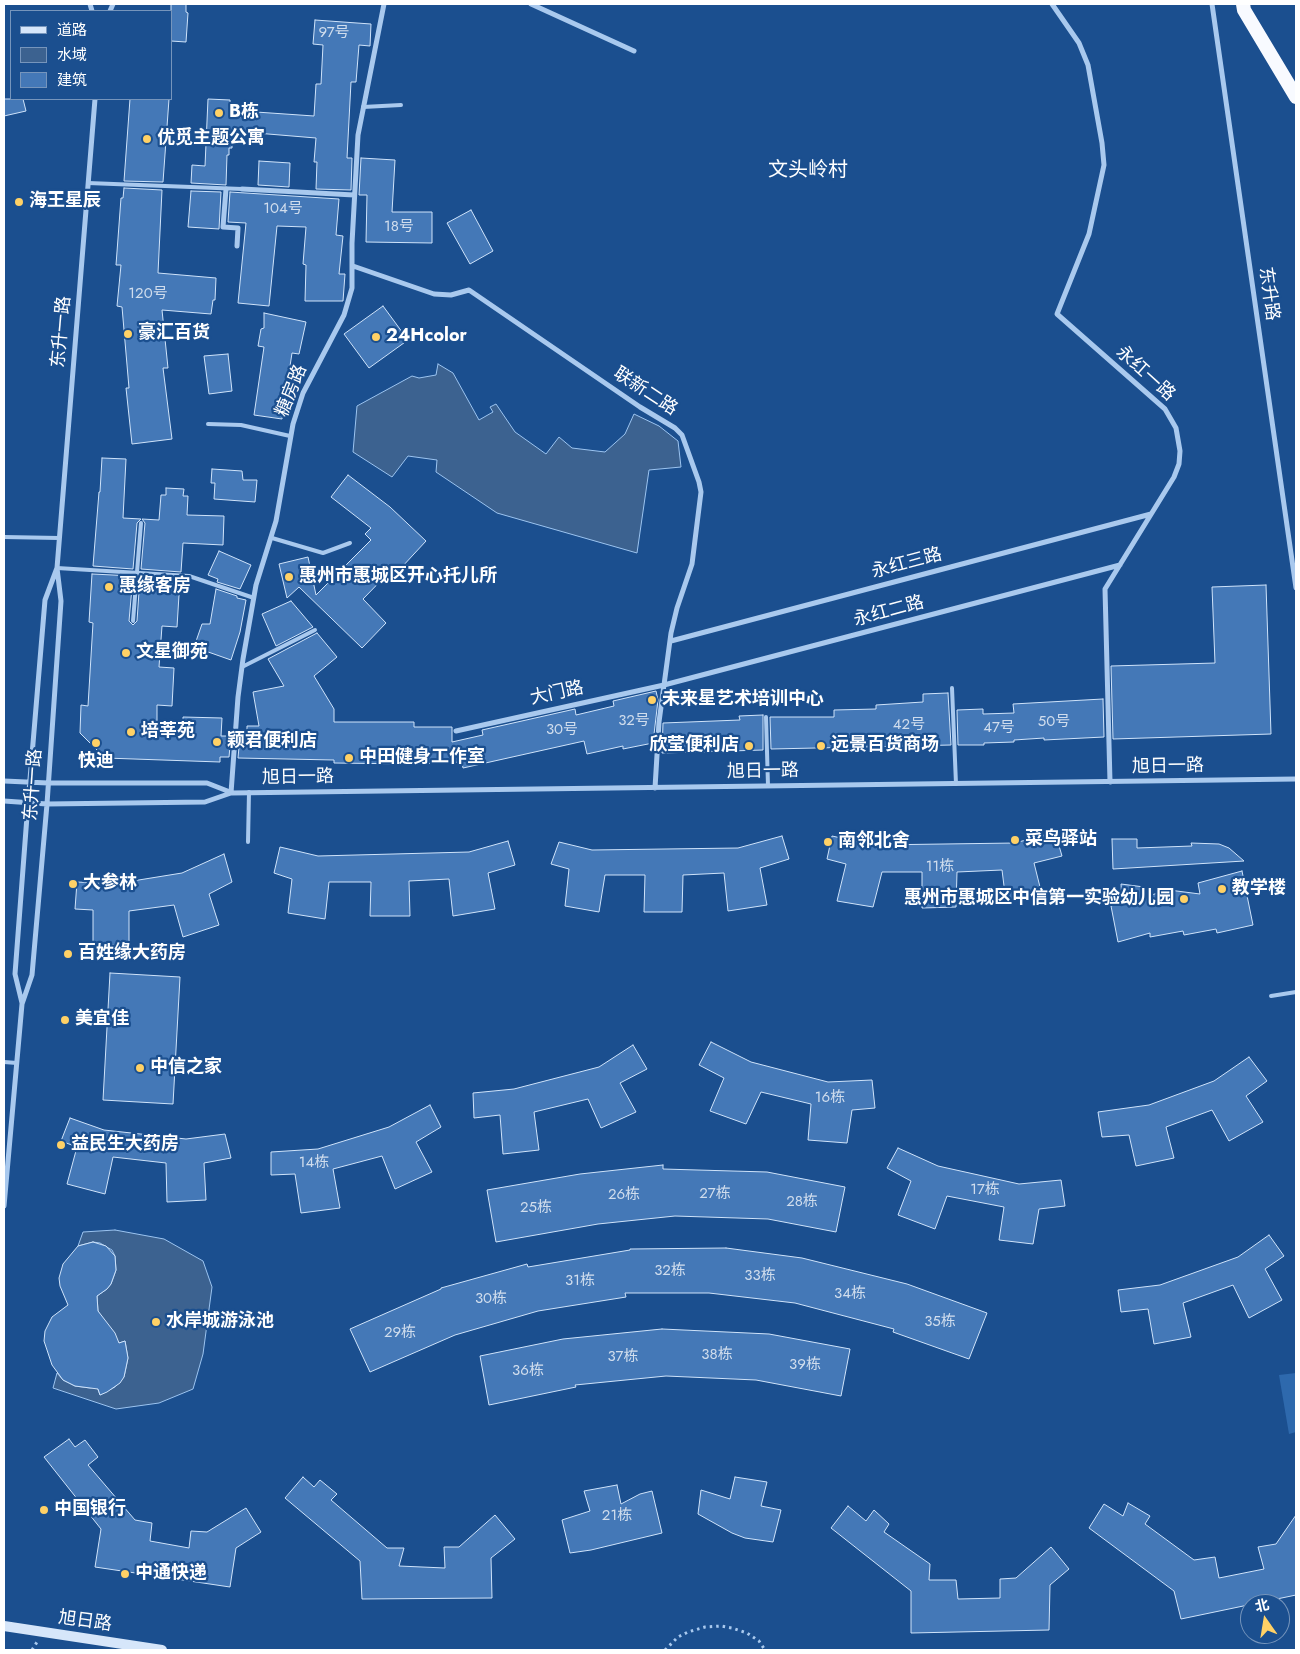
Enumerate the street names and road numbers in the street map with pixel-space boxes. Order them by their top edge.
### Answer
street label: 东升路 [1254,266,1282,322]
street label: 东升一路 [48,295,76,369]
street label: 永红一路 [1111,342,1179,406]
street label: 糖房路 [272,362,312,420]
street label: 联新二路 [609,363,681,421]
street label: 永红三路 [869,544,945,584]
street label: 永红二路 [851,592,927,632]
street label: 大门路 [528,678,586,710]
street label: 东升一路 [21,748,47,822]
street label: 旭日一路 [1132,756,1204,778]
street label: 旭日一路 [727,761,799,783]
street label: 旭日一路 [262,767,334,789]
street label: 旭日路 [57,1608,113,1636]

